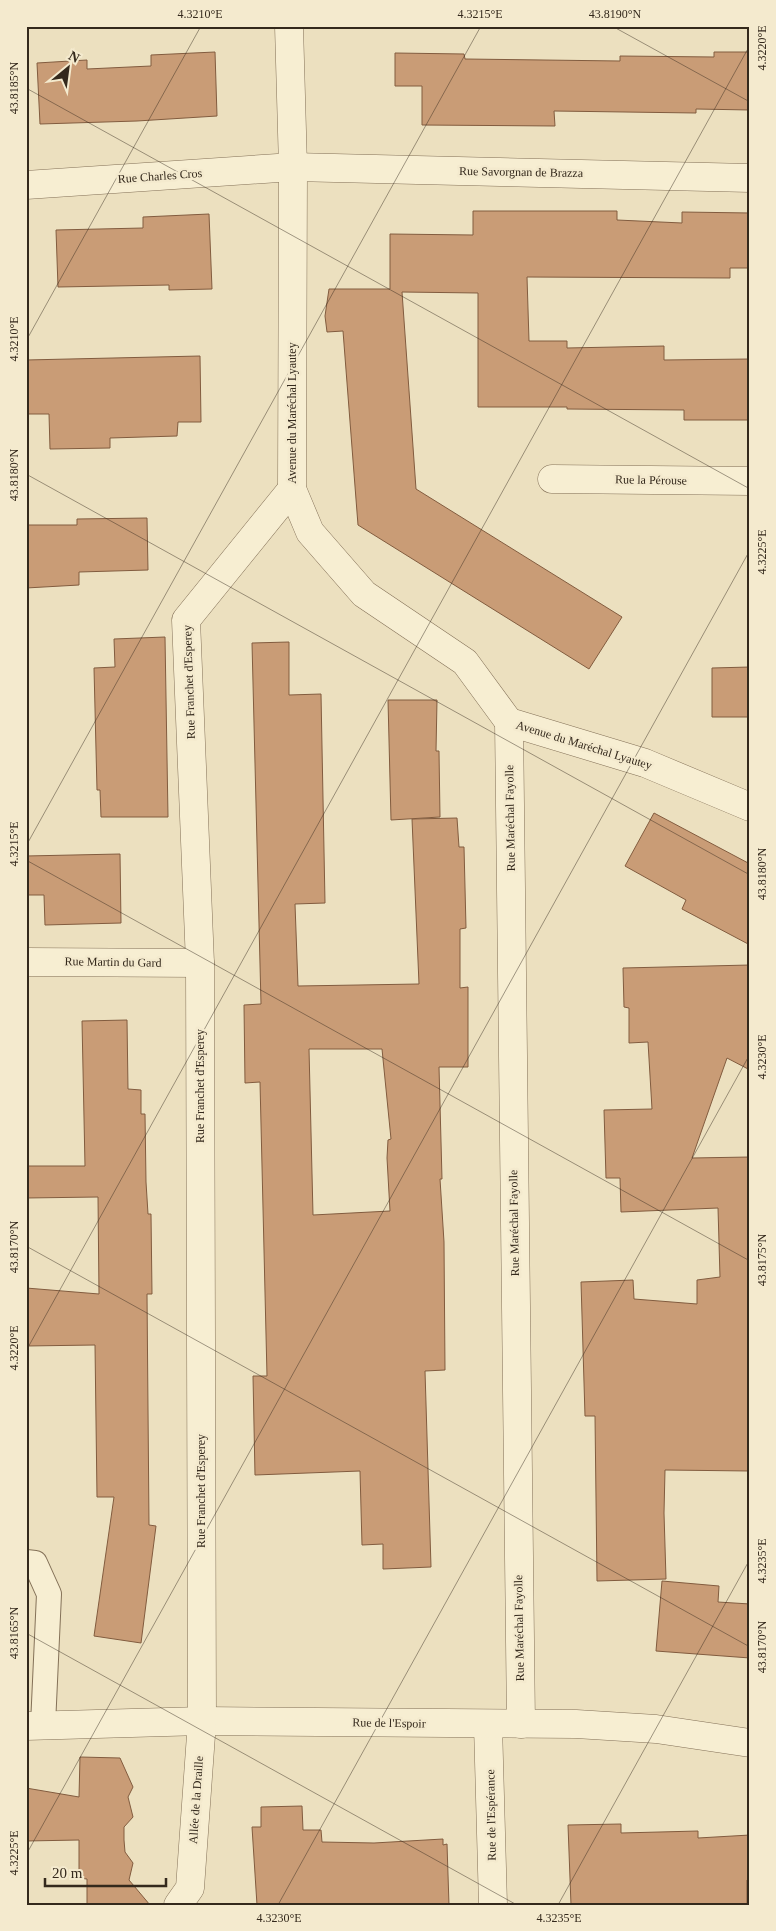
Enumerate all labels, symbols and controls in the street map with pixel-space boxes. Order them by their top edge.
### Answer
text: 4.3210°E [177,7,223,21]
text: 4.3215°E [457,7,503,21]
text: 43.8190°N [589,7,642,21]
text: 4.3220°E [755,25,769,71]
north arrow [42,42,92,92]
text: N [66,48,82,66]
text: 43.8185°N [7,61,21,114]
street label: Rue Savorgnan de Brazza [459,164,584,180]
street label: Rue Charles Cros [117,166,203,186]
text: 4.3210°E [7,316,21,362]
street label: Avenue du Maréchal Lyautey [285,342,299,484]
text: 43.8180°N [7,448,21,501]
street label: Rue la Pérouse [615,472,687,488]
text: 4.3225°E [755,529,769,575]
street label: Rue Franchet d'Esperey [180,625,198,739]
street label: Avenue du Maréchal Lyautey [514,718,654,772]
street label: Rue Maréchal Fayolle [502,765,518,871]
text: 4.3215°E [7,821,21,867]
text: 43.8180°N [755,847,769,900]
street label: Rue Martin du Gard [64,954,162,970]
street label: Rue Franchet d'Esperey [193,1029,207,1143]
text: 4.3230°E [755,1034,769,1080]
street label: Rue Maréchal Fayolle [506,1170,522,1276]
text: 43.8170°N [7,1220,21,1273]
text: 43.8175°N [755,1233,769,1286]
text: 4.3220°E [7,1325,21,1371]
street label: Rue Franchet d'Esperey [194,1434,208,1548]
text: 4.3235°E [755,1538,769,1584]
street label: Rue Maréchal Fayolle [511,1575,527,1681]
text: 43.8165°N [7,1606,21,1659]
text: 43.8170°N [755,1620,769,1673]
street label: Rue de l'Espoir [352,1715,426,1731]
street label: Allée de la Draille [186,1755,206,1845]
street label: Rue de l'Espérance [483,1769,499,1861]
text: 4.3225°E [7,1830,21,1876]
scale bar [45,1856,166,1888]
text: 20 m [52,1865,83,1881]
text: 4.3230°E [256,1911,302,1925]
text: 4.3235°E [536,1911,582,1925]

